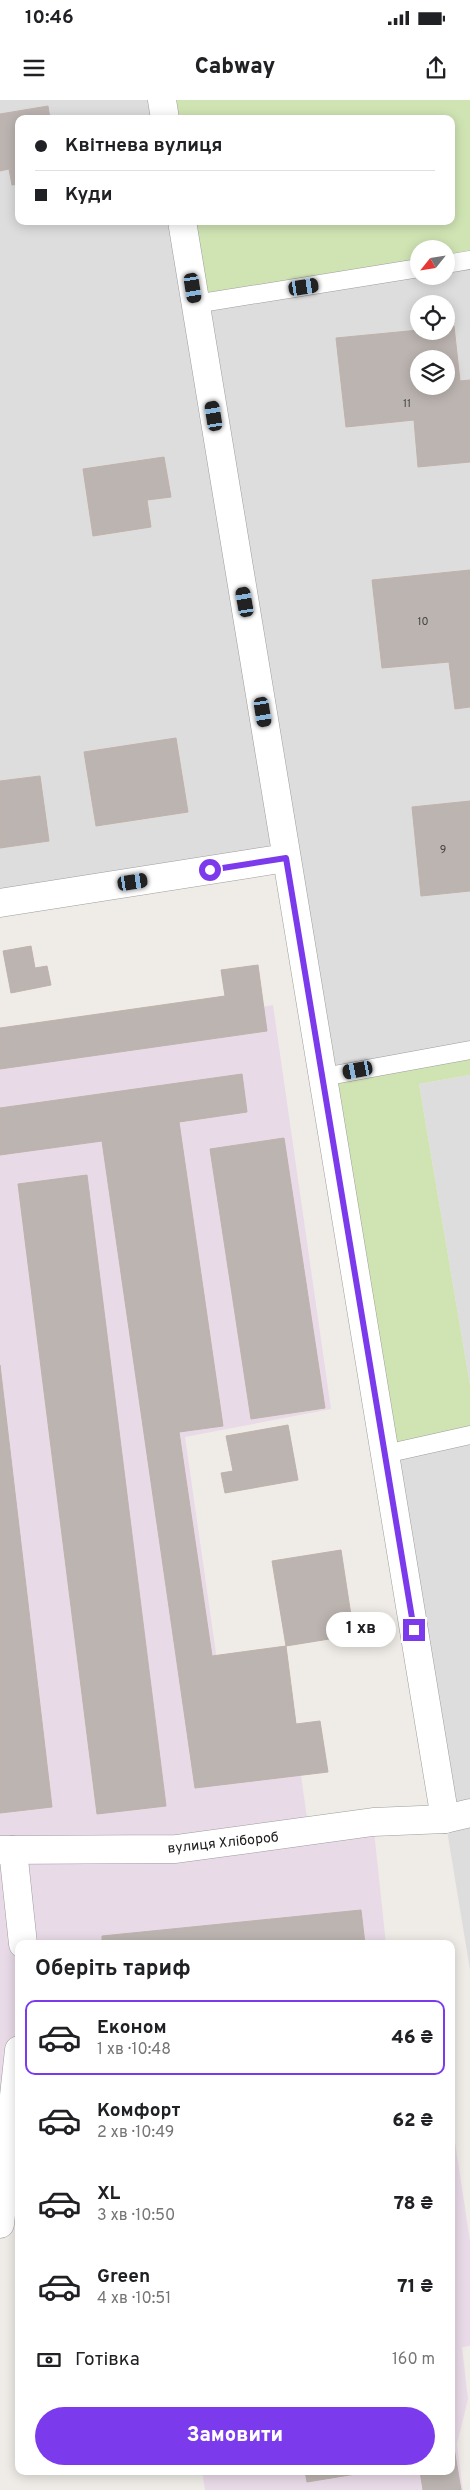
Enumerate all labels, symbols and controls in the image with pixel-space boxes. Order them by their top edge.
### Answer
text: 10:46 [25,6,74,30]
icon: menu [20,54,48,82]
text: Cabway [195,54,275,81]
icon: share [422,54,450,82]
text: Квітнева вулиця [65,134,223,158]
text: Куди [65,183,112,207]
north arrow [410,240,455,285]
map controls [410,240,455,395]
car [183,272,202,304]
car [288,277,319,297]
button: locate [410,295,455,340]
button: layers [410,350,455,395]
house number: 11 [403,397,411,411]
car [204,400,223,432]
car [235,586,254,618]
house number: 10 [417,615,429,629]
car [253,696,272,728]
house number: 9 [440,843,446,857]
route start [199,859,221,881]
car [117,872,148,892]
car [341,1060,374,1080]
callout: 1 хв [326,1612,396,1648]
text: 1 хв [346,1619,376,1639]
route end [403,1619,425,1641]
street label: вулиця Хлібороб [167,1829,280,1858]
text: Оберіть тариф [35,1956,191,1983]
icon: car [37,2015,82,2060]
text: Економ [97,2016,167,2040]
text: 46 ₴ [391,2026,433,2050]
text: 1 хв · 10:48 [97,2040,171,2060]
icon: car [37,2098,82,2143]
text: Комфорт [97,2099,180,2123]
text: 62 ₴ [392,2109,433,2133]
text: 2 хв · 10:49 [97,2123,174,2143]
icon: car [37,2181,82,2226]
text: XL [97,2182,120,2206]
text: 78 ₴ [394,2192,433,2216]
text: 3 хв · 10:50 [97,2206,175,2226]
icon: car [37,2264,82,2309]
text: Green [97,2265,150,2289]
text: 71 ₴ [397,2275,433,2299]
text: 4 хв · 10:51 [97,2289,171,2309]
icon: cash [35,2346,63,2374]
text: Готівка [75,2348,140,2372]
text: 160 m [392,2350,435,2370]
button: Замовити [35,2407,435,2465]

